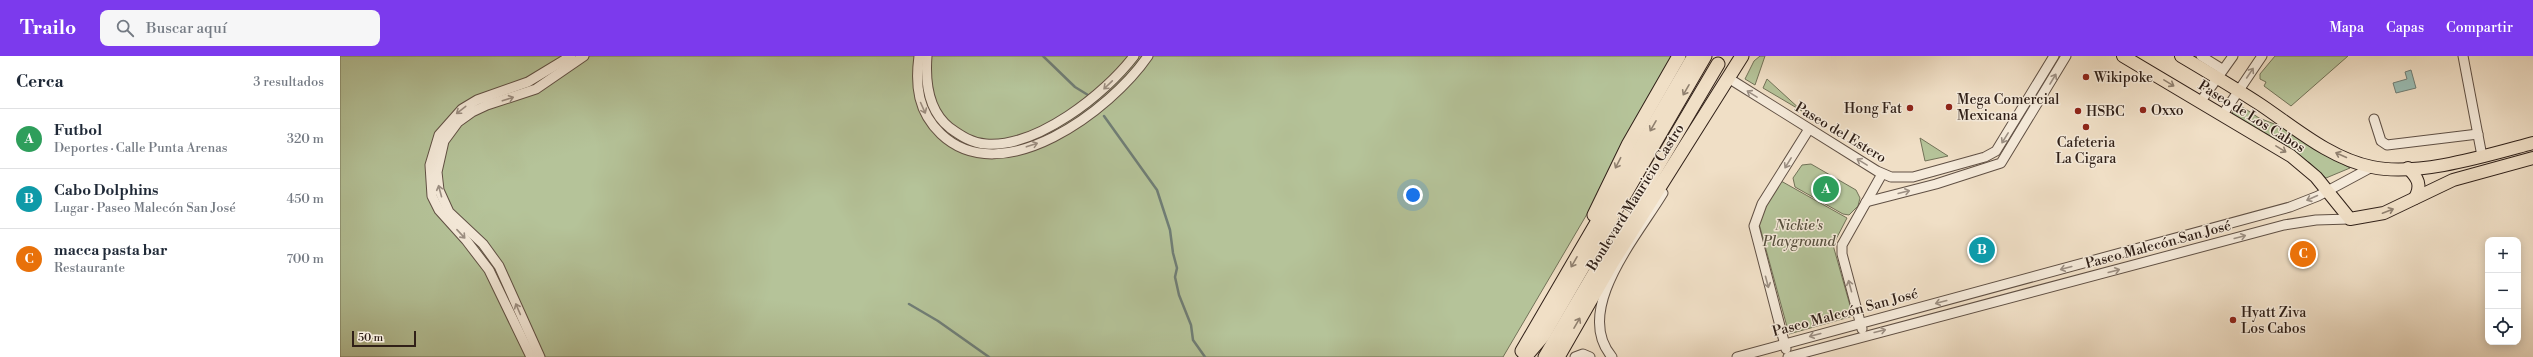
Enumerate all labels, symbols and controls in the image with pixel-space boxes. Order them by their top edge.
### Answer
search box [100,10,380,46]
text: Trailo [20,16,76,40]
icon: search [114,17,136,39]
text: Buscar aquí [146,19,227,38]
text: Mapa [2329,19,2364,37]
text: Capas [2386,19,2424,37]
text: Compartir [2446,19,2513,37]
one-way arrow [2246,68,2254,79]
place label: Wikipoke [2093,69,2153,87]
text: Cerca [16,71,64,93]
marker: Wikipoke [2081,72,2091,82]
one-way arrow [2049,73,2057,85]
text: 3 resultados [253,74,324,90]
street label: Paseo de Los Cabos [2195,77,2308,157]
one-way arrow [2163,79,2175,87]
one-way arrow [1103,80,1113,90]
one-way arrow [1681,84,1689,96]
one-way arrow [1746,89,1758,97]
place label: Mega Comercial Mexicana [1957,91,2059,125]
one-way arrow [502,95,514,103]
street label: Paseo del Estero [1791,98,1890,167]
place label: Hong Fat [1844,100,1902,118]
one-way arrow [920,101,927,113]
marker: Mega Comercial Mexicana [1944,102,1954,112]
place label: Oxxo [2151,102,2184,120]
marker: Hong Fat [1905,103,1915,113]
place label: HSBC [2086,103,2125,121]
marker: Oxxo [2138,105,2148,115]
one-way arrow [456,106,467,114]
marker: HSBC [2073,106,2083,116]
one-way arrow [1649,120,1657,132]
text: Futbol [54,121,102,140]
street label: Boulevard Mauricio Castro [1583,121,1689,275]
marker: Cafeteria La Cigara [2081,122,2091,132]
text: A [24,131,34,147]
text: 320 m [287,131,324,147]
one-way arrow [2001,132,2009,144]
place label: Cafeteria La Cigara [2056,134,2117,168]
text: Deportes · Calle Punta Arenas [54,140,227,156]
one-way arrow [1025,141,1037,149]
one-way arrow [2275,146,2287,154]
one-way arrow [2335,151,2347,159]
one-way arrow [1614,157,1621,169]
one-way arrow [1784,157,1792,168]
one-way arrow [1857,158,1868,166]
pin: A [1813,174,1839,204]
text: Cabo Dolphins [54,181,158,200]
one-way arrow [436,185,443,198]
your location [1403,185,1423,205]
one-way arrow [1897,188,1910,195]
text: B [24,191,34,207]
text: 450 m [286,191,324,207]
one-way arrow [2307,195,2319,203]
text: Lugar · Paseo Malecón San José [54,200,236,216]
one-way arrow [2382,207,2394,215]
park label: Nickie's Playground [1762,217,1836,251]
street label: Paseo Malecón San José [2083,217,2233,273]
one-way arrow [456,228,465,239]
one-way arrow [2233,233,2246,241]
pin: B [1969,235,1995,265]
map controls [2485,237,2521,345]
button: + [2485,237,2521,273]
pin: C [2290,239,2316,269]
text: macca pasta bar [54,241,168,260]
text: C [24,251,34,267]
text: 700 m [286,251,324,267]
one-way arrow [1569,256,1577,268]
text: Restaurante [54,260,125,276]
one-way arrow [2060,265,2073,272]
one-way arrow [2107,267,2120,274]
button: − [2485,273,2521,309]
one-way arrow [1764,275,1771,288]
one-way arrow [1846,279,1854,292]
street label: Paseo Malecón San José [1770,285,1920,341]
one-way arrow [1934,299,1947,306]
one-way arrow [514,303,522,315]
place label: Hyatt Ziva Los Cabos [2241,304,2307,338]
button: locate [2485,309,2521,345]
marker: Hyatt Ziva Los Cabos [2228,315,2238,325]
one-way arrow [1574,317,1582,329]
one-way arrow [1873,327,1886,335]
scale bar [352,329,416,348]
text: 50 m [358,331,383,345]
one-way arrow [1809,332,1822,340]

